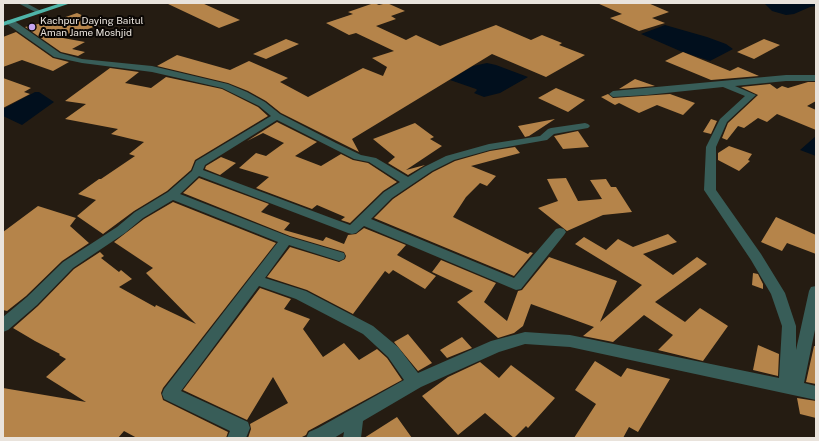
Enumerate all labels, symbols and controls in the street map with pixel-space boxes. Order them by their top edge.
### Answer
place label: Kachpur Daying Baitul Aman Jame Moshjid [40,15,144,38]
marker: Kachpur Daying Baitul Aman Jame Moshjid [27,22,37,32]

